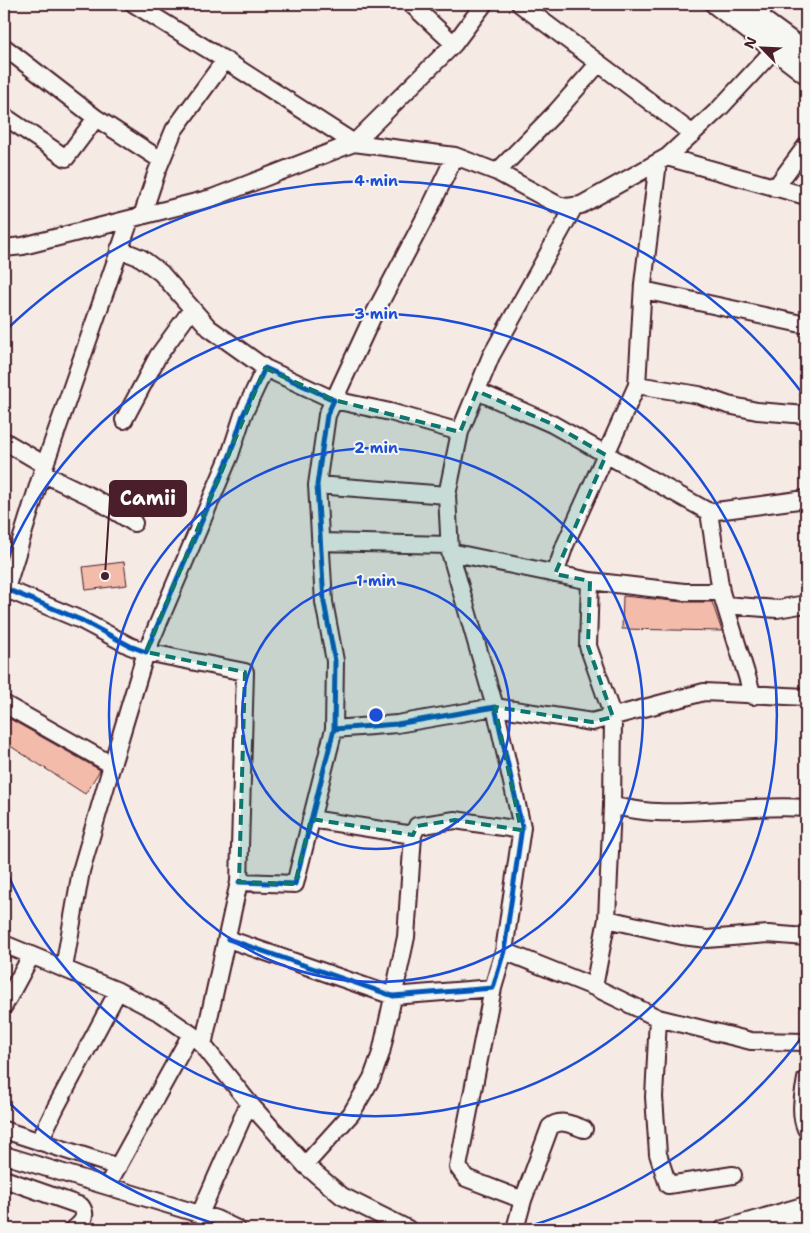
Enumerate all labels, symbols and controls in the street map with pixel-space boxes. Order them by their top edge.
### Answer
north arrow [738,22,788,72]
text: N [740,34,761,51]
text: 4 min [354,171,398,191]
text: 3 min [354,304,398,324]
text: 2 min [354,438,398,458]
callout: Camii [110,481,186,516]
text: Camii [120,485,176,511]
text: 1 min [356,571,396,591]
centre of rings [367,706,385,724]

